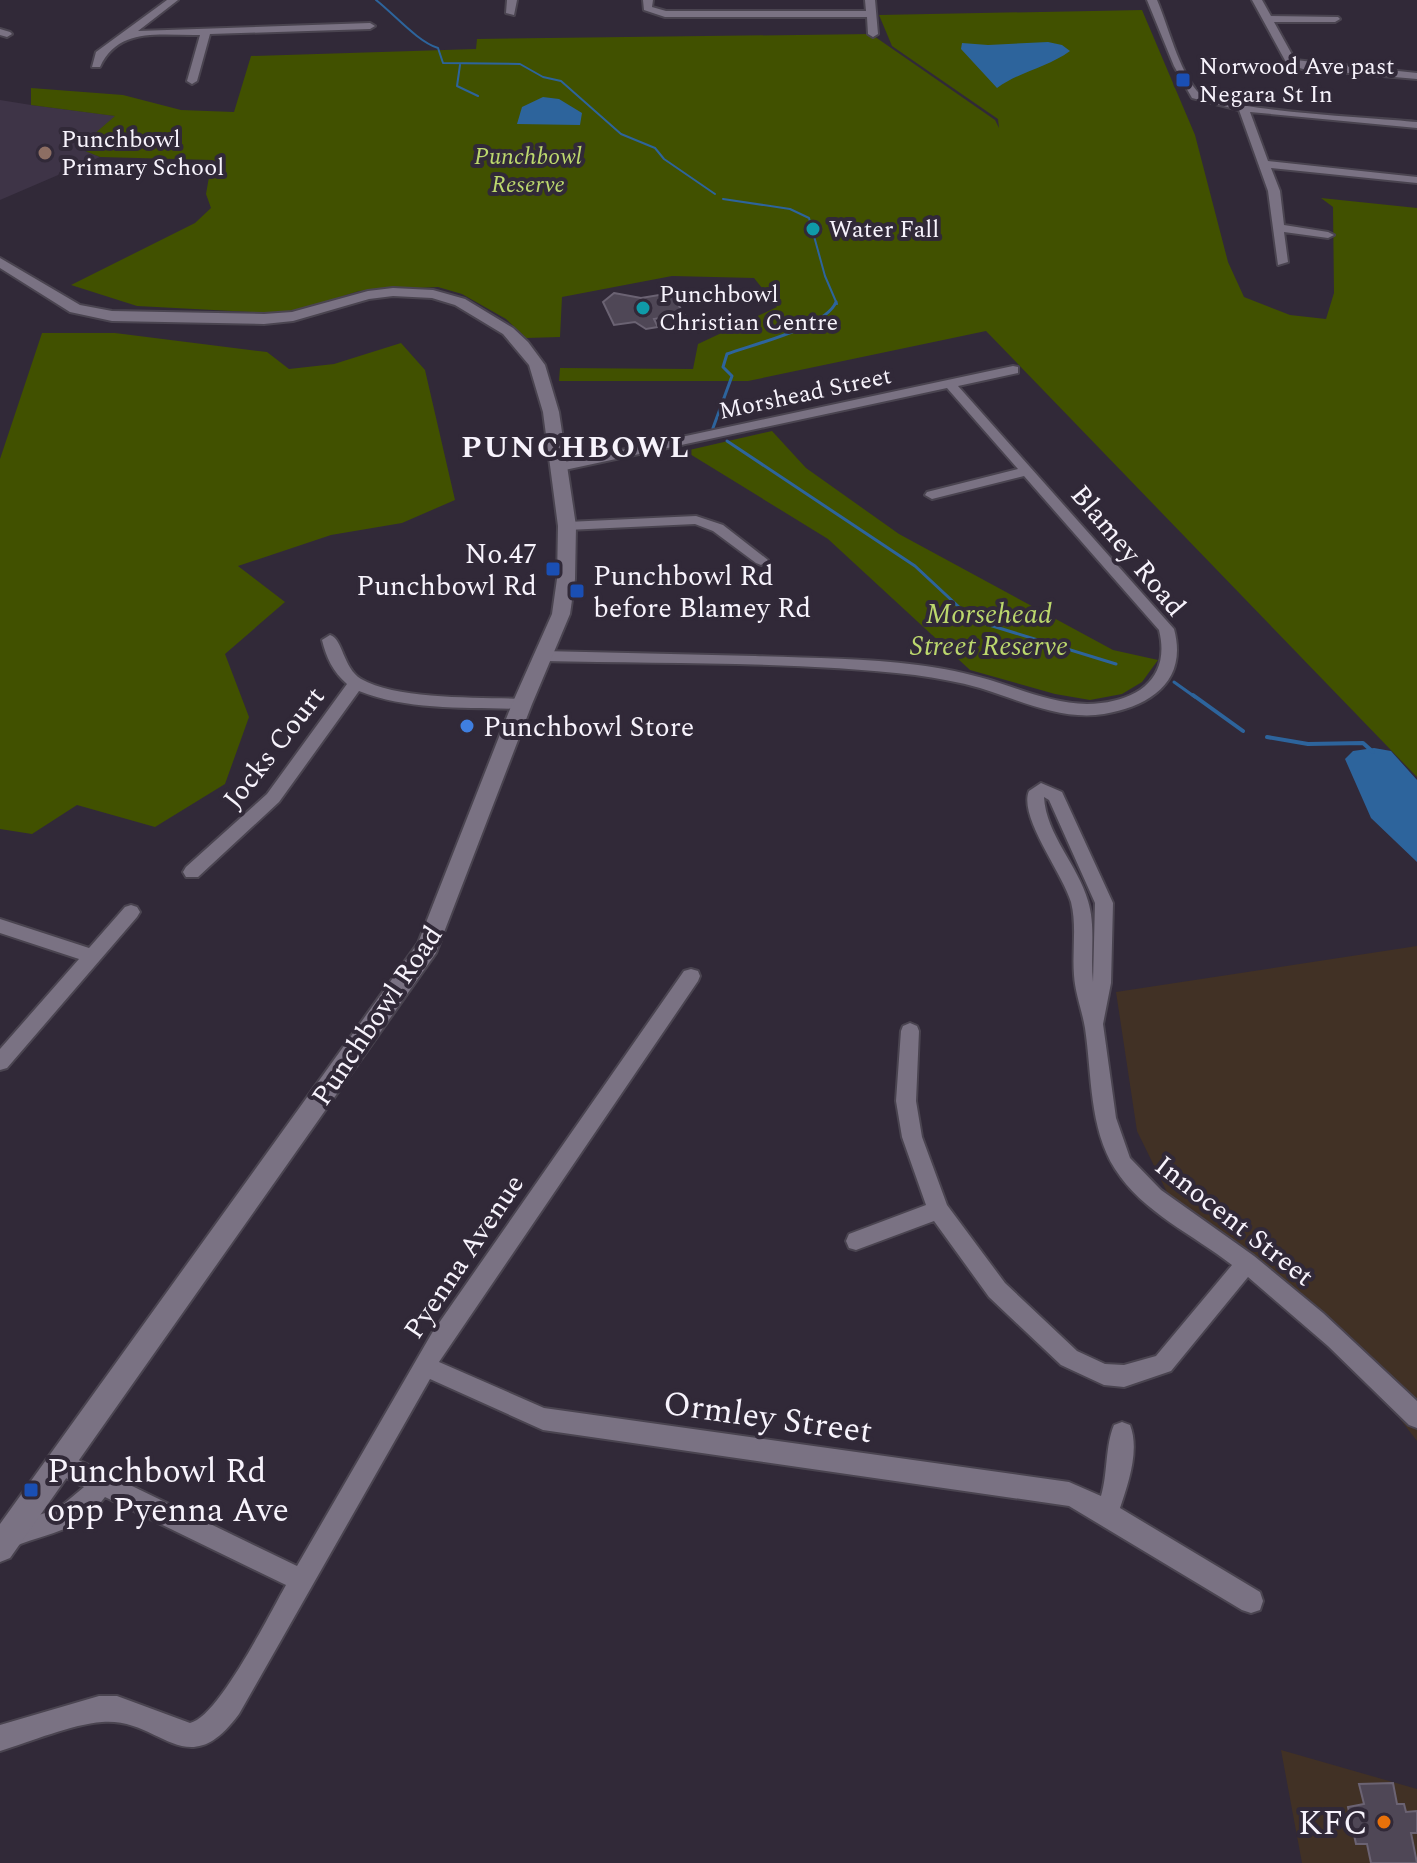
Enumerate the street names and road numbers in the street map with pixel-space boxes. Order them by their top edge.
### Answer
street label: Morshead Street [716,358,895,430]
street label: Blamey Road [1060,475,1196,627]
street label: Jocks Court [212,677,336,818]
street label: Punchbowl Road [301,917,454,1115]
street label: Innocent Street [1145,1145,1323,1297]
street label: Pyenna Avenue [393,1166,535,1348]
street label: Ormley Street [660,1378,876,1458]

